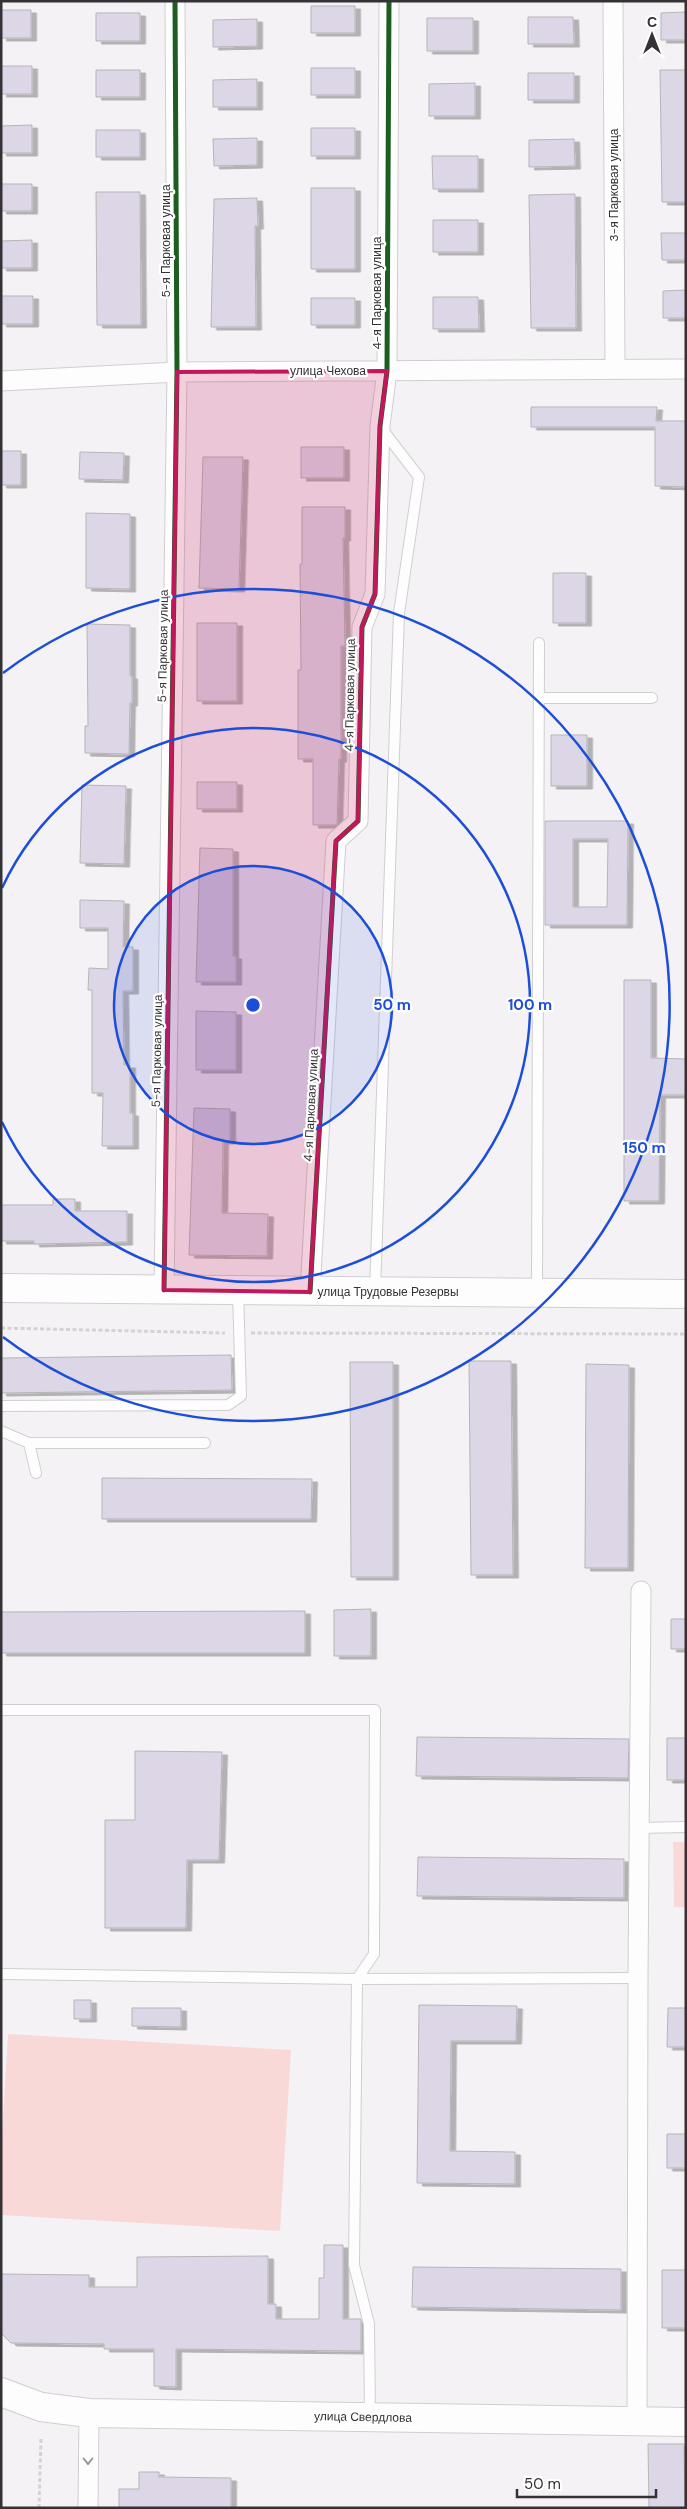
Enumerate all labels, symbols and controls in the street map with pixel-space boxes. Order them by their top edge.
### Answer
north arrow [627,10,677,60]
text: С [647,13,657,31]
street label: 3-я Парковая улица [606,128,622,241]
street label: 5-я Парковая улица [158,184,174,298]
street label: 4-я Парковая улица [369,236,385,350]
street label: улица Чехова [290,363,366,379]
street label: 5-я Парковая улица [154,589,172,703]
street label: 4-я Парковая улица [341,638,359,752]
street label: 5-я Парковая улица [148,994,166,1108]
text: 50 m [373,995,411,1015]
text: 100 m [508,995,552,1015]
centre of rings [244,996,262,1014]
street label: 4-я Парковая улица [300,1048,322,1162]
text: 150 m [623,1138,666,1158]
street label: улица Трудовые Резервы [317,1284,459,1300]
street label: улица Свердлова [314,2408,412,2426]
one-way arrow [83,2457,93,2465]
scale bar [517,2466,656,2498]
text: 50 m [524,2474,561,2494]

